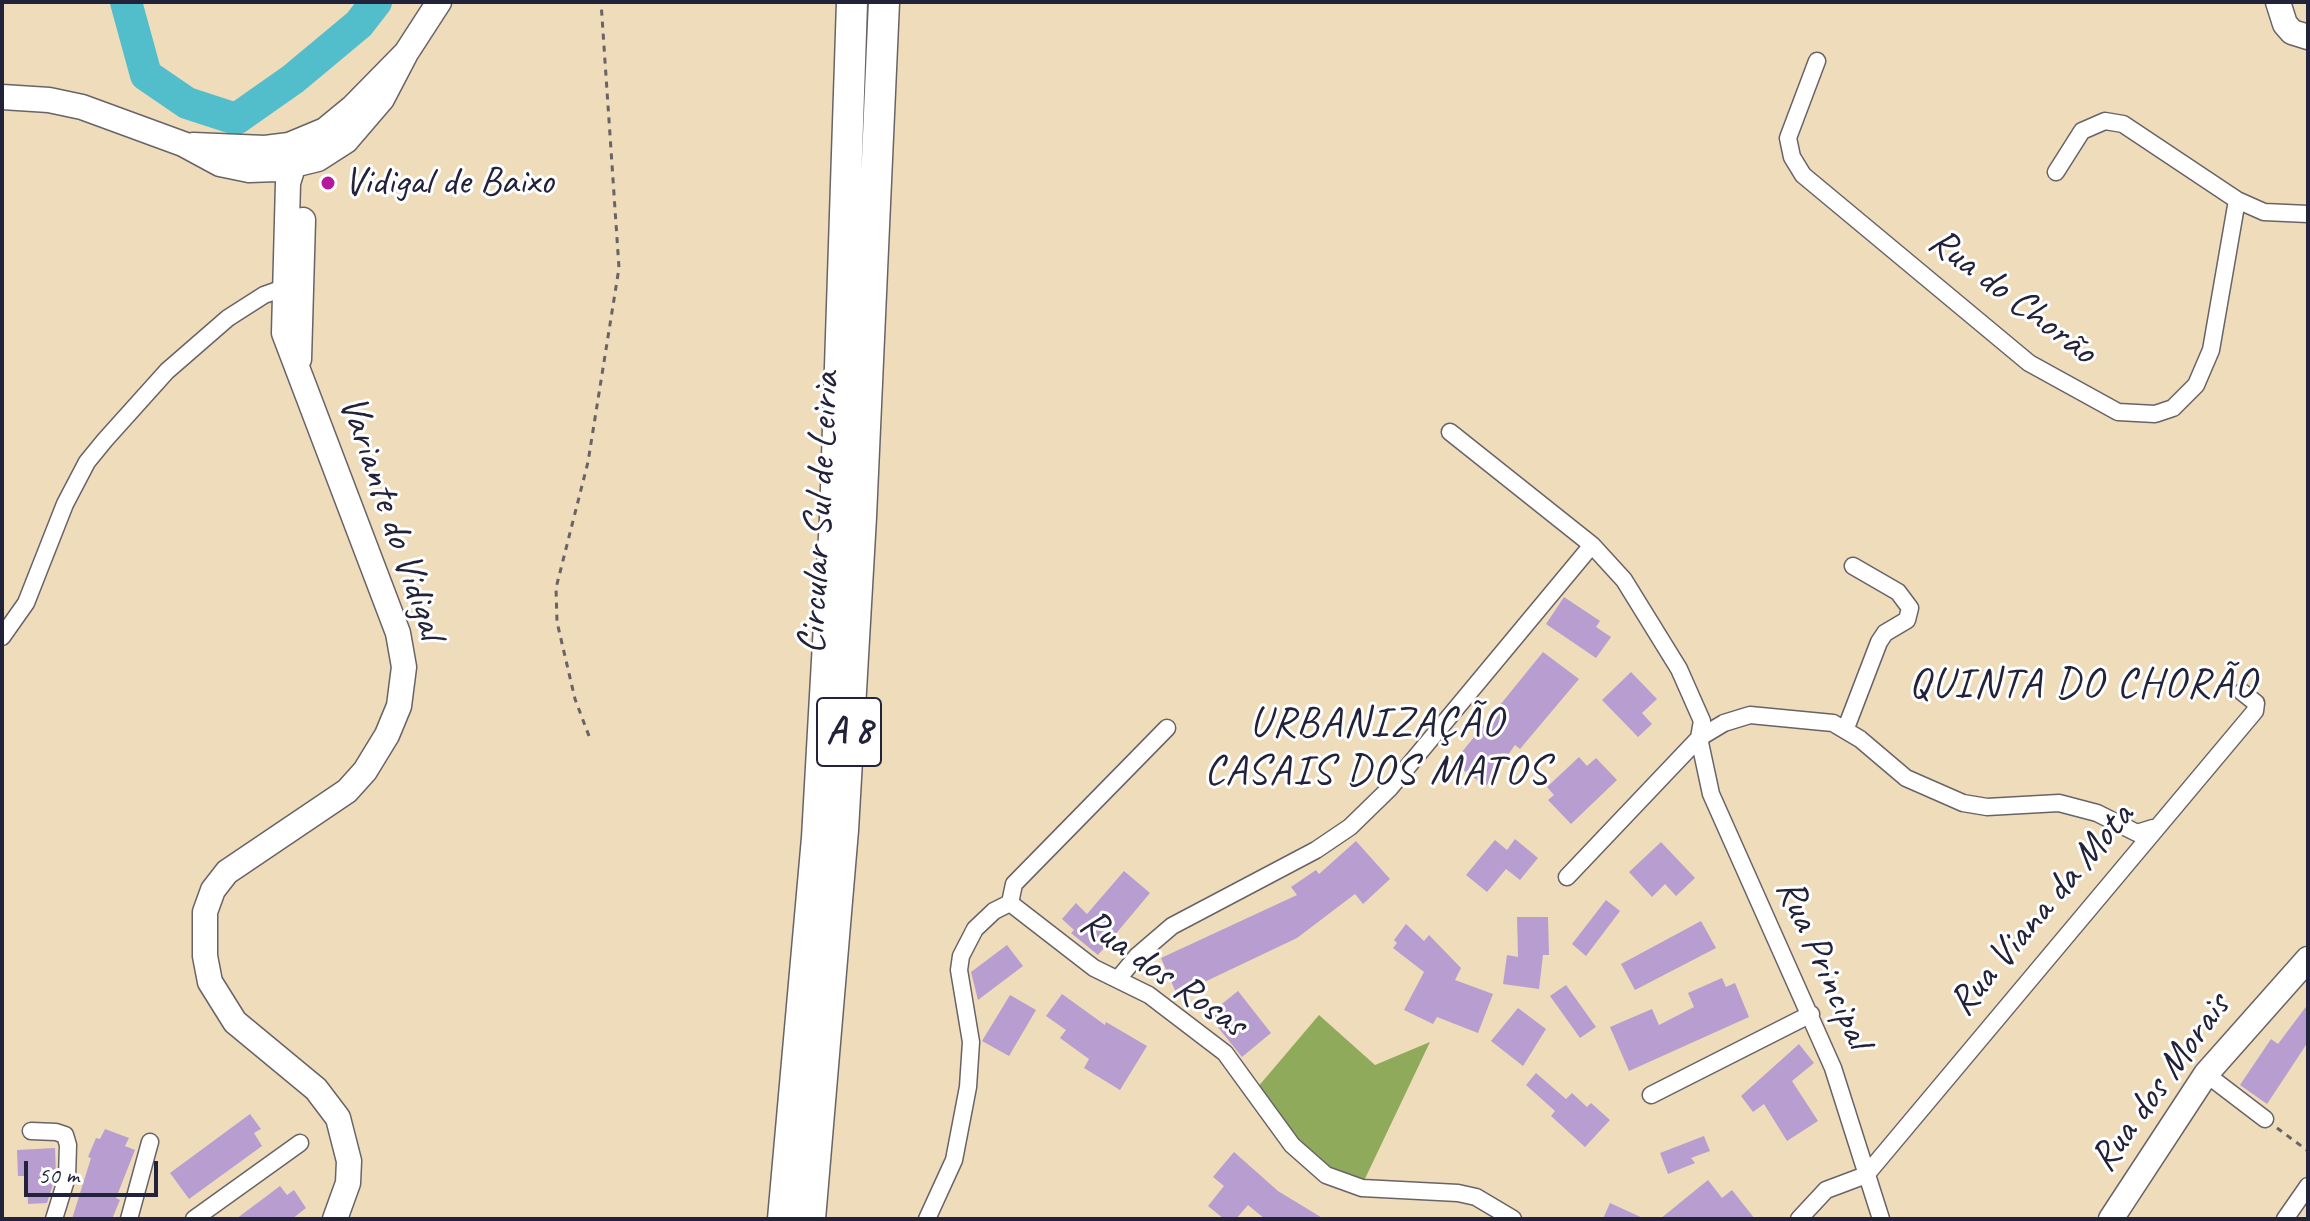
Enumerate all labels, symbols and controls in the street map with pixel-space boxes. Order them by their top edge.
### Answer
place label: Vidigal de Baixo [344,159,553,207]
marker: Vidigal de Baixo [319,174,337,192]
street label: Rua do Chorão [1919,218,2105,376]
street label: Circular Sul de Leiria [789,371,851,655]
street label: Variante do Vidigal [327,390,455,646]
district label: QUINTA DO CHORÃO [1910,660,2256,710]
road number: A 8 [817,698,881,766]
district label: URBANIZAÇÃO CASAIS DOS MATOS [1205,699,1549,798]
street label: Rua Viana da Mota [1939,794,2145,1026]
street label: Rua Principal [1764,872,1882,1056]
street label: Rua dos Rosas [1070,899,1256,1049]
street label: Rua dos Morais [2080,985,2242,1181]
scale bar [28,1145,162,1195]
text: 50 m [38,1160,79,1190]

